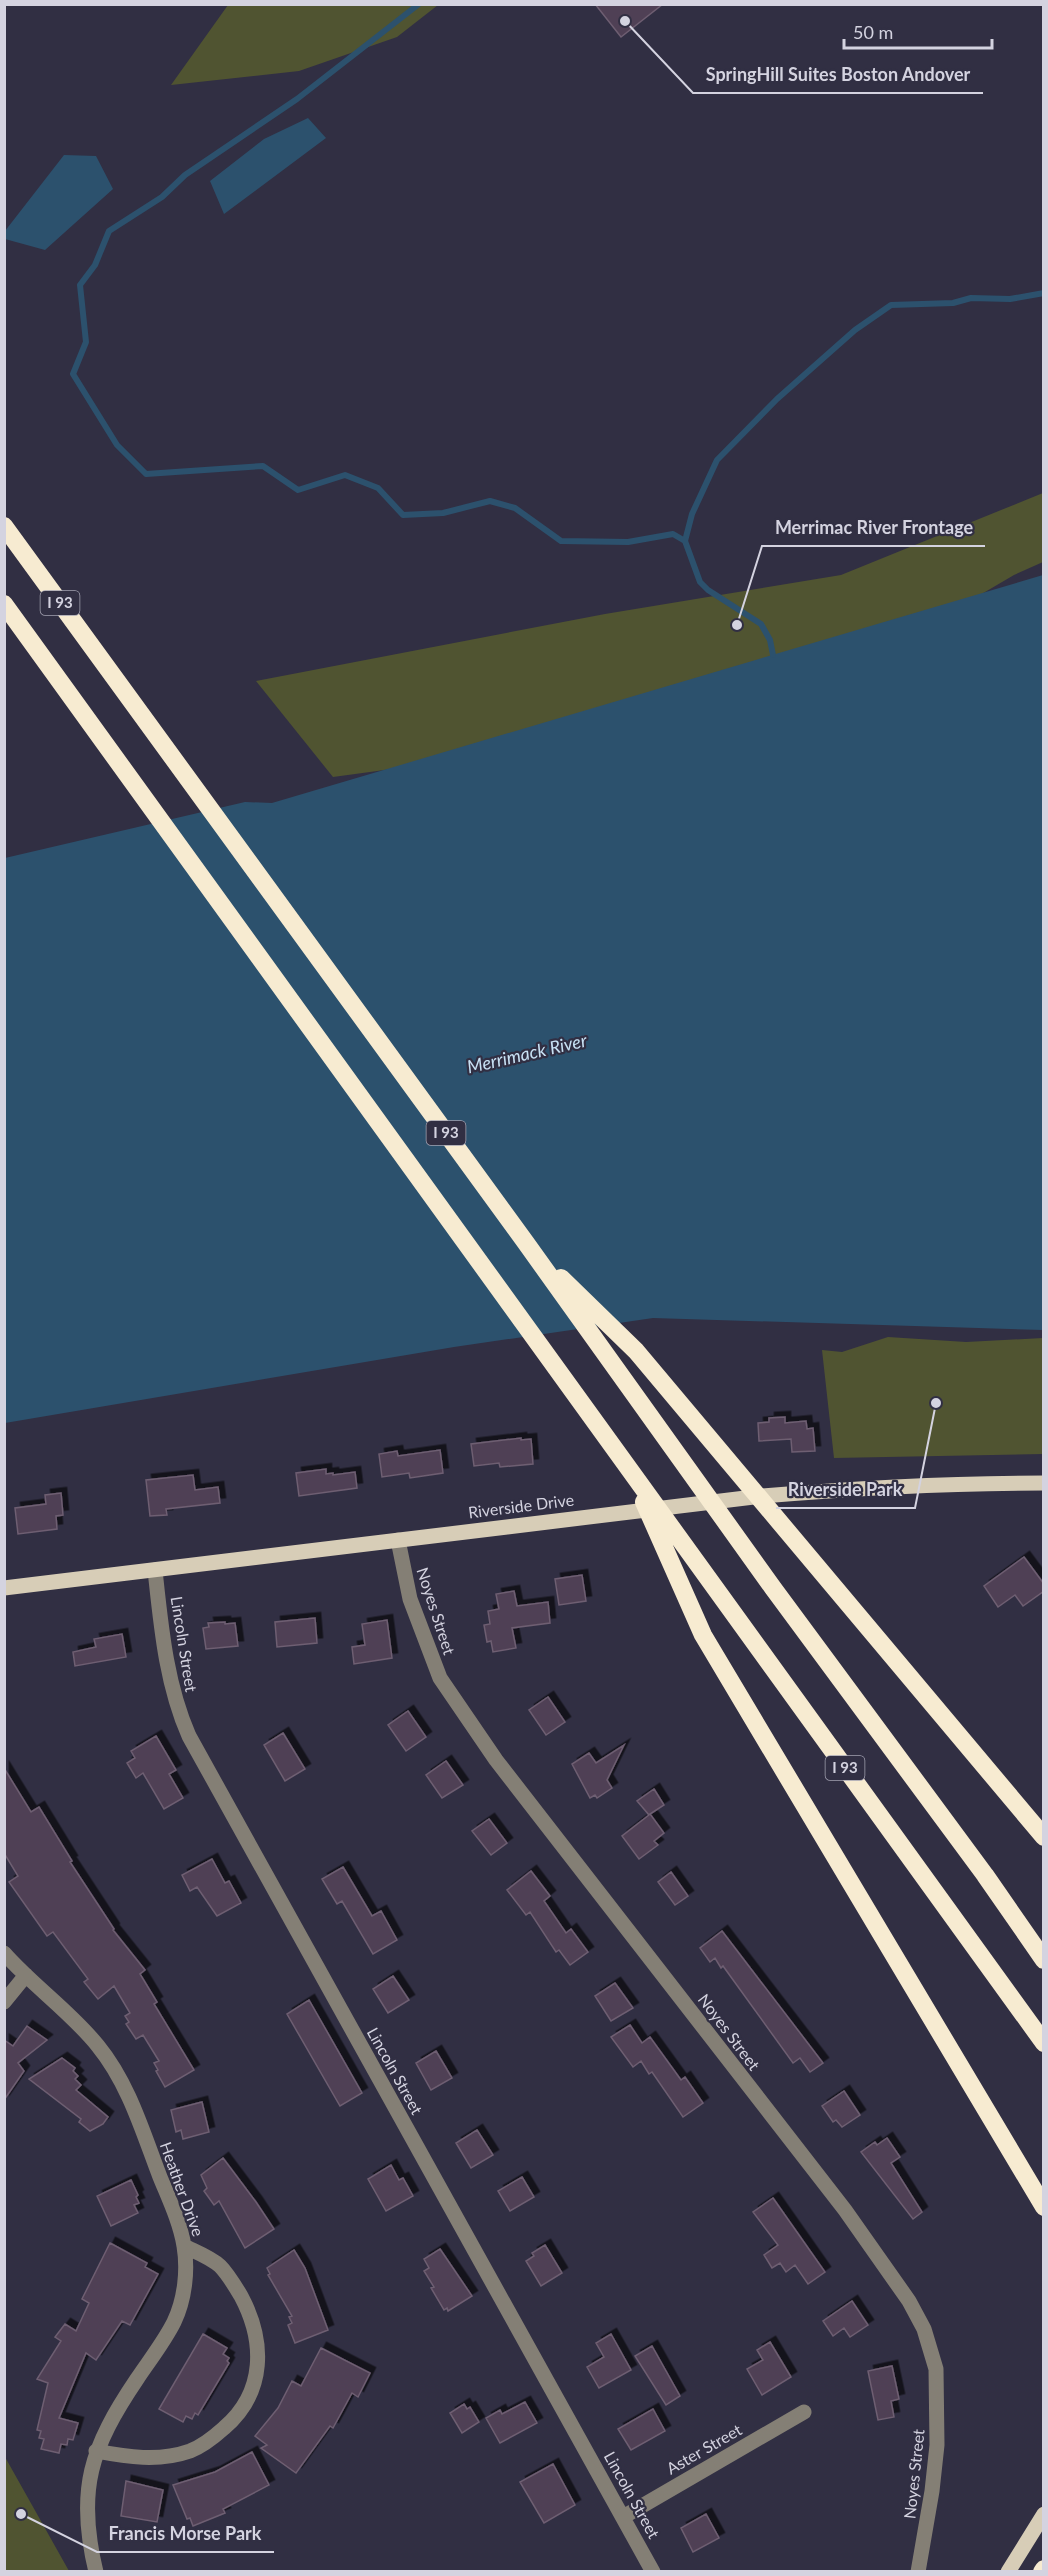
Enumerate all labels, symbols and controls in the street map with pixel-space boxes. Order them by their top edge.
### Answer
scale bar [844,12,992,50]
text: 50 m [853,21,893,43]
callout: SpringHill Suites Boston Andover [693,57,983,93]
text: SpringHill Suites Boston Andover [706,63,971,85]
callout: Merrimac River Frontage [762,510,985,546]
text: Merrimac River Frontage [775,516,973,538]
road number: I 93 [40,591,80,615]
water label: Merrimack River [465,1028,590,1078]
road number: I 93 [426,1121,466,1145]
callout: Riverside Park [776,1472,915,1508]
text: Riverside Park [788,1478,903,1500]
street label: Riverside Drive [467,1490,575,1521]
street label: Noyes Street [413,1565,460,1657]
street label: Lincoln Street [168,1595,201,1693]
road number: I 93 [826,1756,864,1780]
street label: Noyes Street [695,1990,764,2074]
street label: Lincoln Street [364,2024,427,2118]
street label: Heather Drive [157,2139,208,2239]
street label: Aster Street [663,2419,745,2478]
street label: Noyes Street [899,2428,928,2520]
street label: Lincoln Street [601,2448,664,2542]
callout: Francis Morse Park [97,2516,274,2552]
text: Francis Morse Park [109,2522,262,2544]

